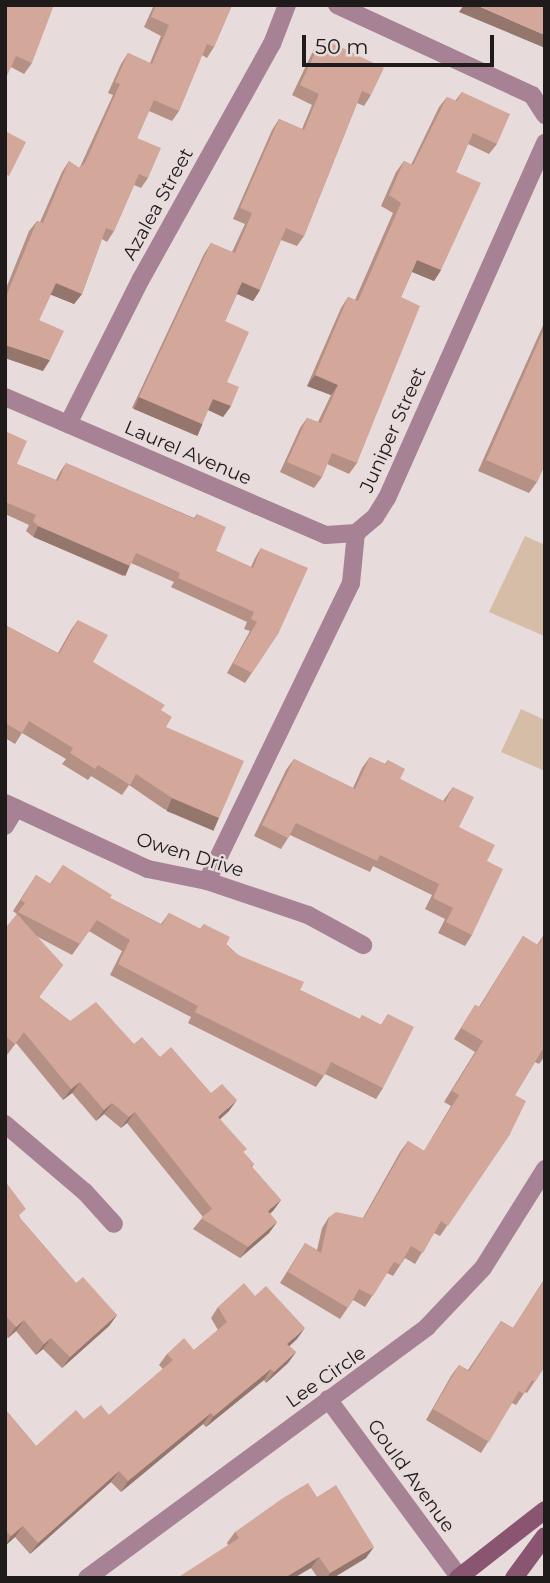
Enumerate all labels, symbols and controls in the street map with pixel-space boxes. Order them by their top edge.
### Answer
scale bar [305,21,498,65]
text: 50 m [315,34,369,59]
street label: Azalea Street [118,144,198,264]
street label: Juniper Street [355,364,431,496]
street label: Laurel Avenue [121,416,255,490]
street label: Owen Drive [133,828,247,882]
street label: Lee Circle [282,1341,370,1413]
street label: Gould Avenue [362,1415,460,1537]

